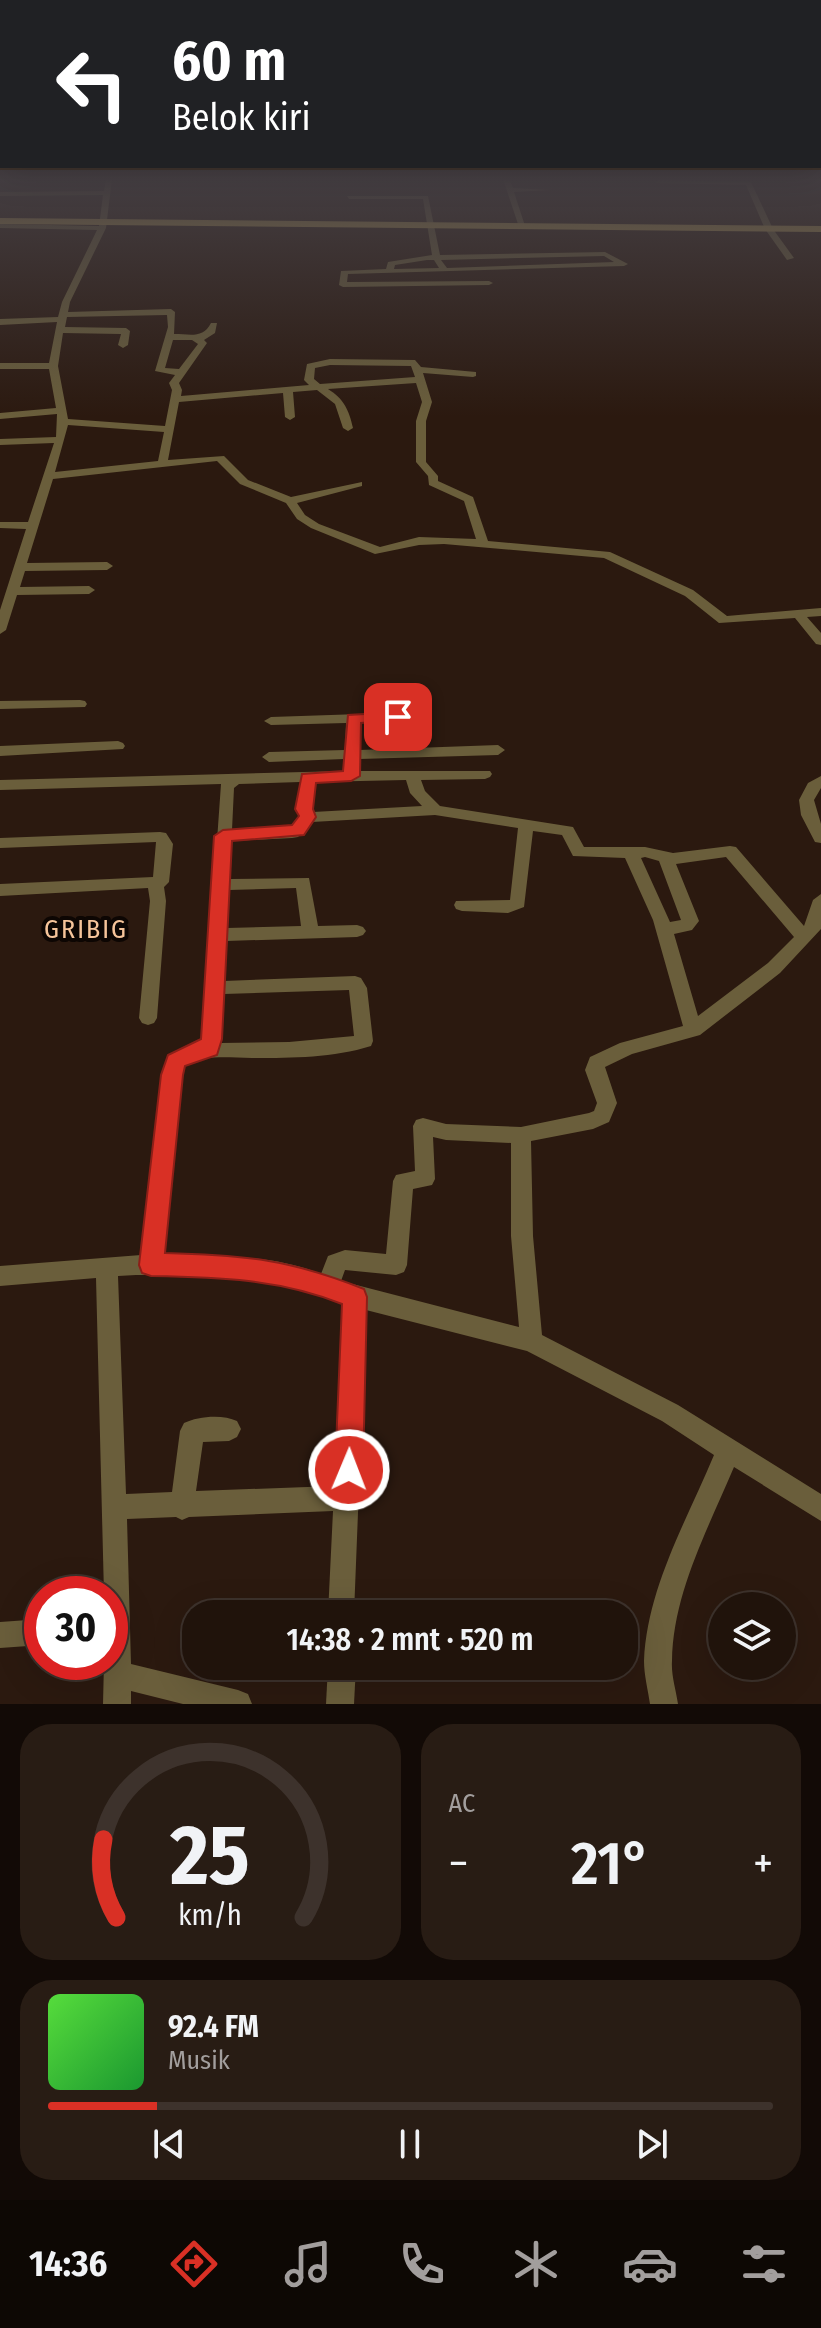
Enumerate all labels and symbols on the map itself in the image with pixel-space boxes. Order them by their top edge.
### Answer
pin [364,683,432,751]
district label: GRIBIG [44,914,128,945]
position arrow [307,1428,391,1512]
speed limit sign: 30 [24,1576,128,1680]

